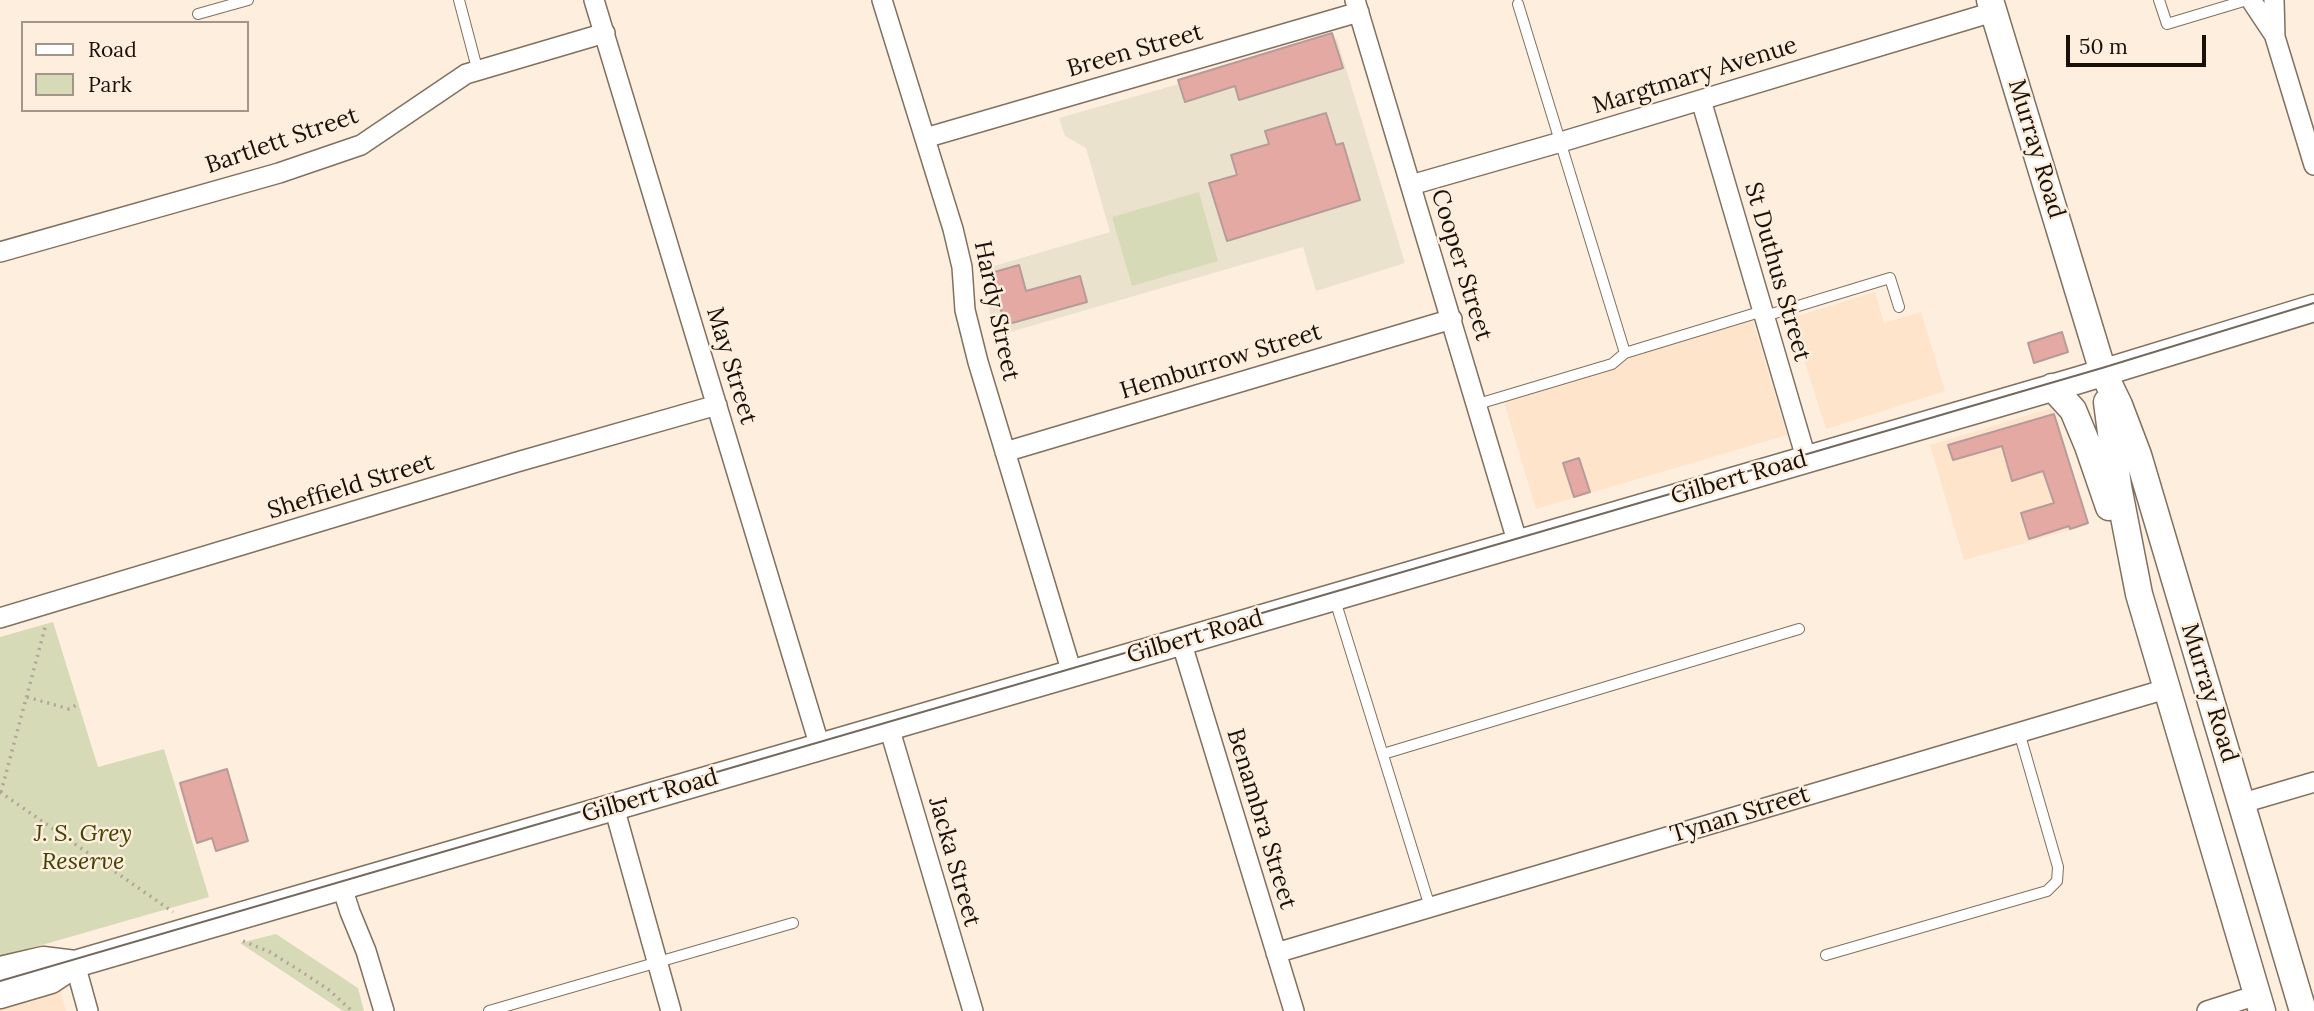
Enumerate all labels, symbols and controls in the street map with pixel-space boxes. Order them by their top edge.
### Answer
street label: Breen Street [1064,18,1206,84]
legend [21,21,248,112]
scale bar [2069,21,2209,65]
street label: Margtmary Avenue [1589,31,1801,121]
text: 50 m [2079,33,2128,60]
text: Road [88,36,137,63]
text: Park [88,71,132,98]
street label: Murray Road [2001,76,2071,222]
street label: Bartlett Street [202,101,362,181]
street label: St Duthus Street [1738,179,1816,365]
street label: Cooper Street [1424,186,1498,344]
street label: Hardy Street [967,238,1025,384]
street label: May Street [700,304,762,428]
street label: Hemburrow Street [1117,318,1325,406]
street label: Gilbert Road [1668,445,1810,511]
street label: Sheffield Street [264,448,438,526]
street label: Gilbert Road [1124,604,1266,670]
street label: Murray Road [2174,620,2244,766]
street label: Benambra Street [1220,725,1302,913]
street label: Gilbert Road [579,763,721,829]
street label: Tynan Street [1667,780,1813,850]
street label: Jacka Street [922,794,986,930]
park label: J. S. Grey Reserve [34,820,132,876]

